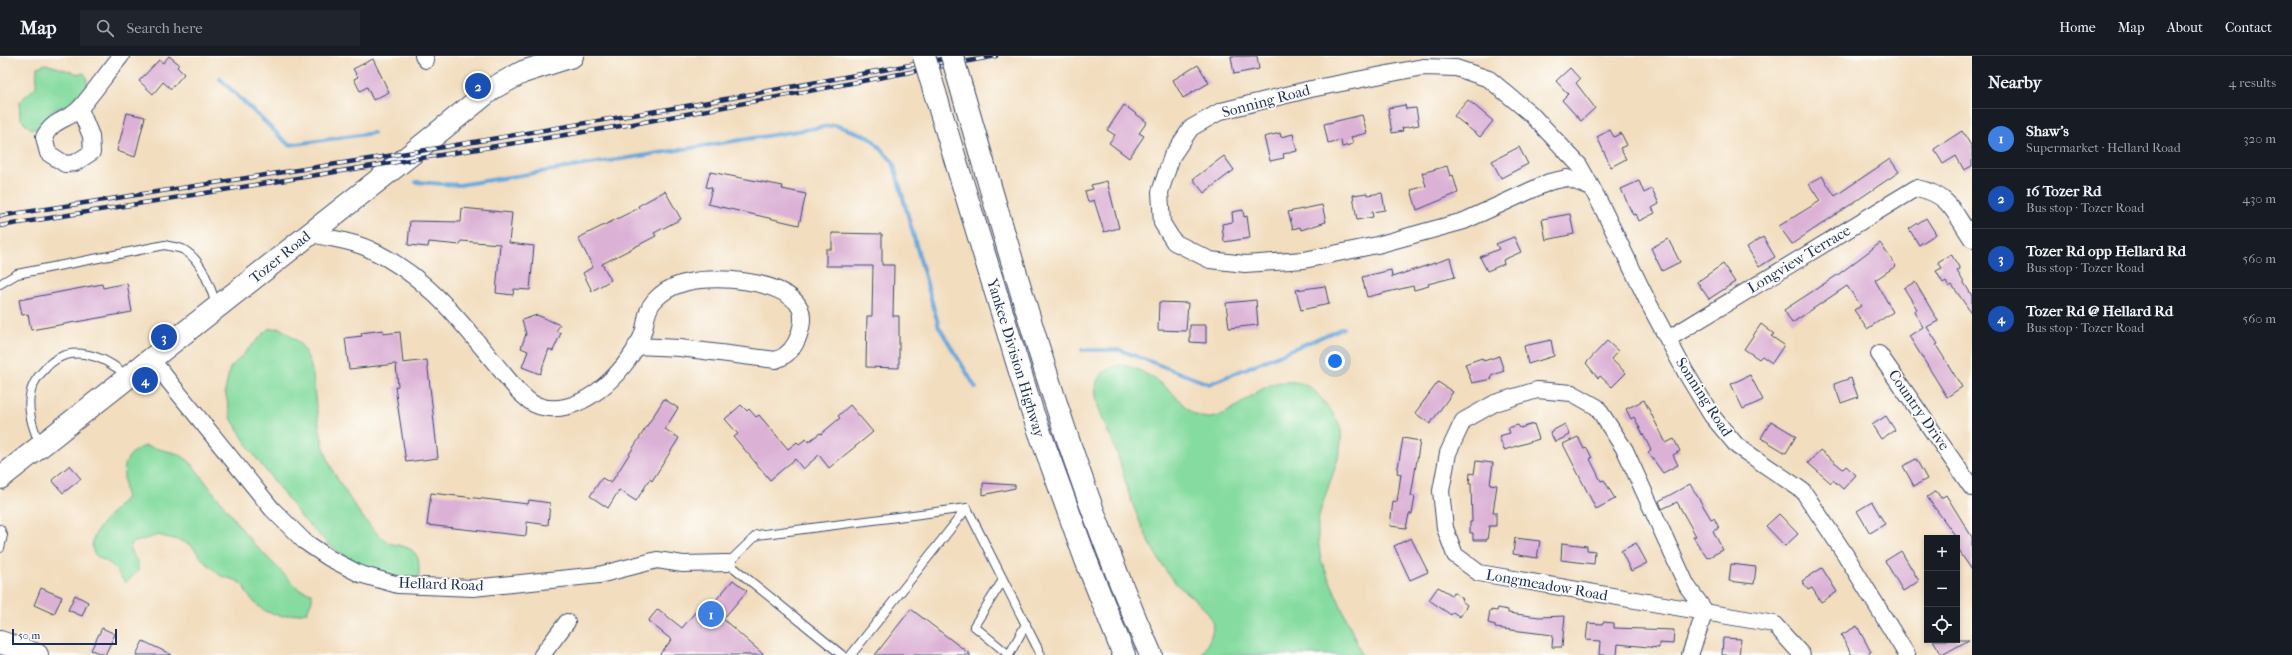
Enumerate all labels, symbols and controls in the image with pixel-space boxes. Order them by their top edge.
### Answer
search box [80,10,360,46]
text: Map [20,17,56,39]
icon: search [94,17,116,39]
text: Search here [126,19,203,37]
text: Home [2059,19,2096,36]
text: Map [2118,19,2145,36]
text: About [2167,19,2203,36]
text: Contact [2225,19,2272,36]
pin: 2 [465,71,491,101]
text: Nearby [1988,72,2042,92]
text: 4 results [2229,75,2276,90]
street label: Sonning Road [1220,80,1313,121]
text: Shaw's [2026,122,2069,140]
text: 1 [1999,131,2003,146]
text: 320 m [2243,131,2276,146]
text: Supermarket · Hellard Road [2026,140,2181,155]
text: 16 Tozer Rd [2026,182,2102,200]
text: 2 [1998,191,2004,206]
text: 430 m [2242,191,2276,206]
text: Bus stop · Tozer Road [2026,200,2144,215]
street label: Longview Terrace [1744,221,1854,297]
street label: Tozer Road [246,226,315,287]
text: Tozer Rd opp Hellard Rd [2026,242,2186,260]
text: 3 [1998,251,2004,266]
text: 560 m [2243,251,2276,266]
text: Bus stop · Tozer Road [2026,260,2144,275]
street label: Yankee Division Highway [983,275,1049,441]
text: Tozer Rd @ Hellard Rd [2026,302,2173,320]
text: 4 [1997,311,2005,326]
text: 560 m [2243,311,2276,326]
text: Bus stop · Tozer Road [2026,320,2144,335]
pin: 3 [151,322,177,352]
your location [1325,351,1345,371]
street label: Sonning Road [1672,354,1737,441]
pin: 4 [132,365,158,395]
street label: Country Drive [1885,366,1954,454]
map controls [1924,535,1960,643]
button: + [1924,535,1960,571]
street label: Longmeadow Road [1485,565,1610,605]
button: − [1924,571,1960,607]
street label: Hellard Road [398,574,485,595]
pin: 1 [698,599,724,629]
button: locate [1924,607,1960,643]
scale bar [12,627,117,646]
text: 50 m [18,629,40,642]

